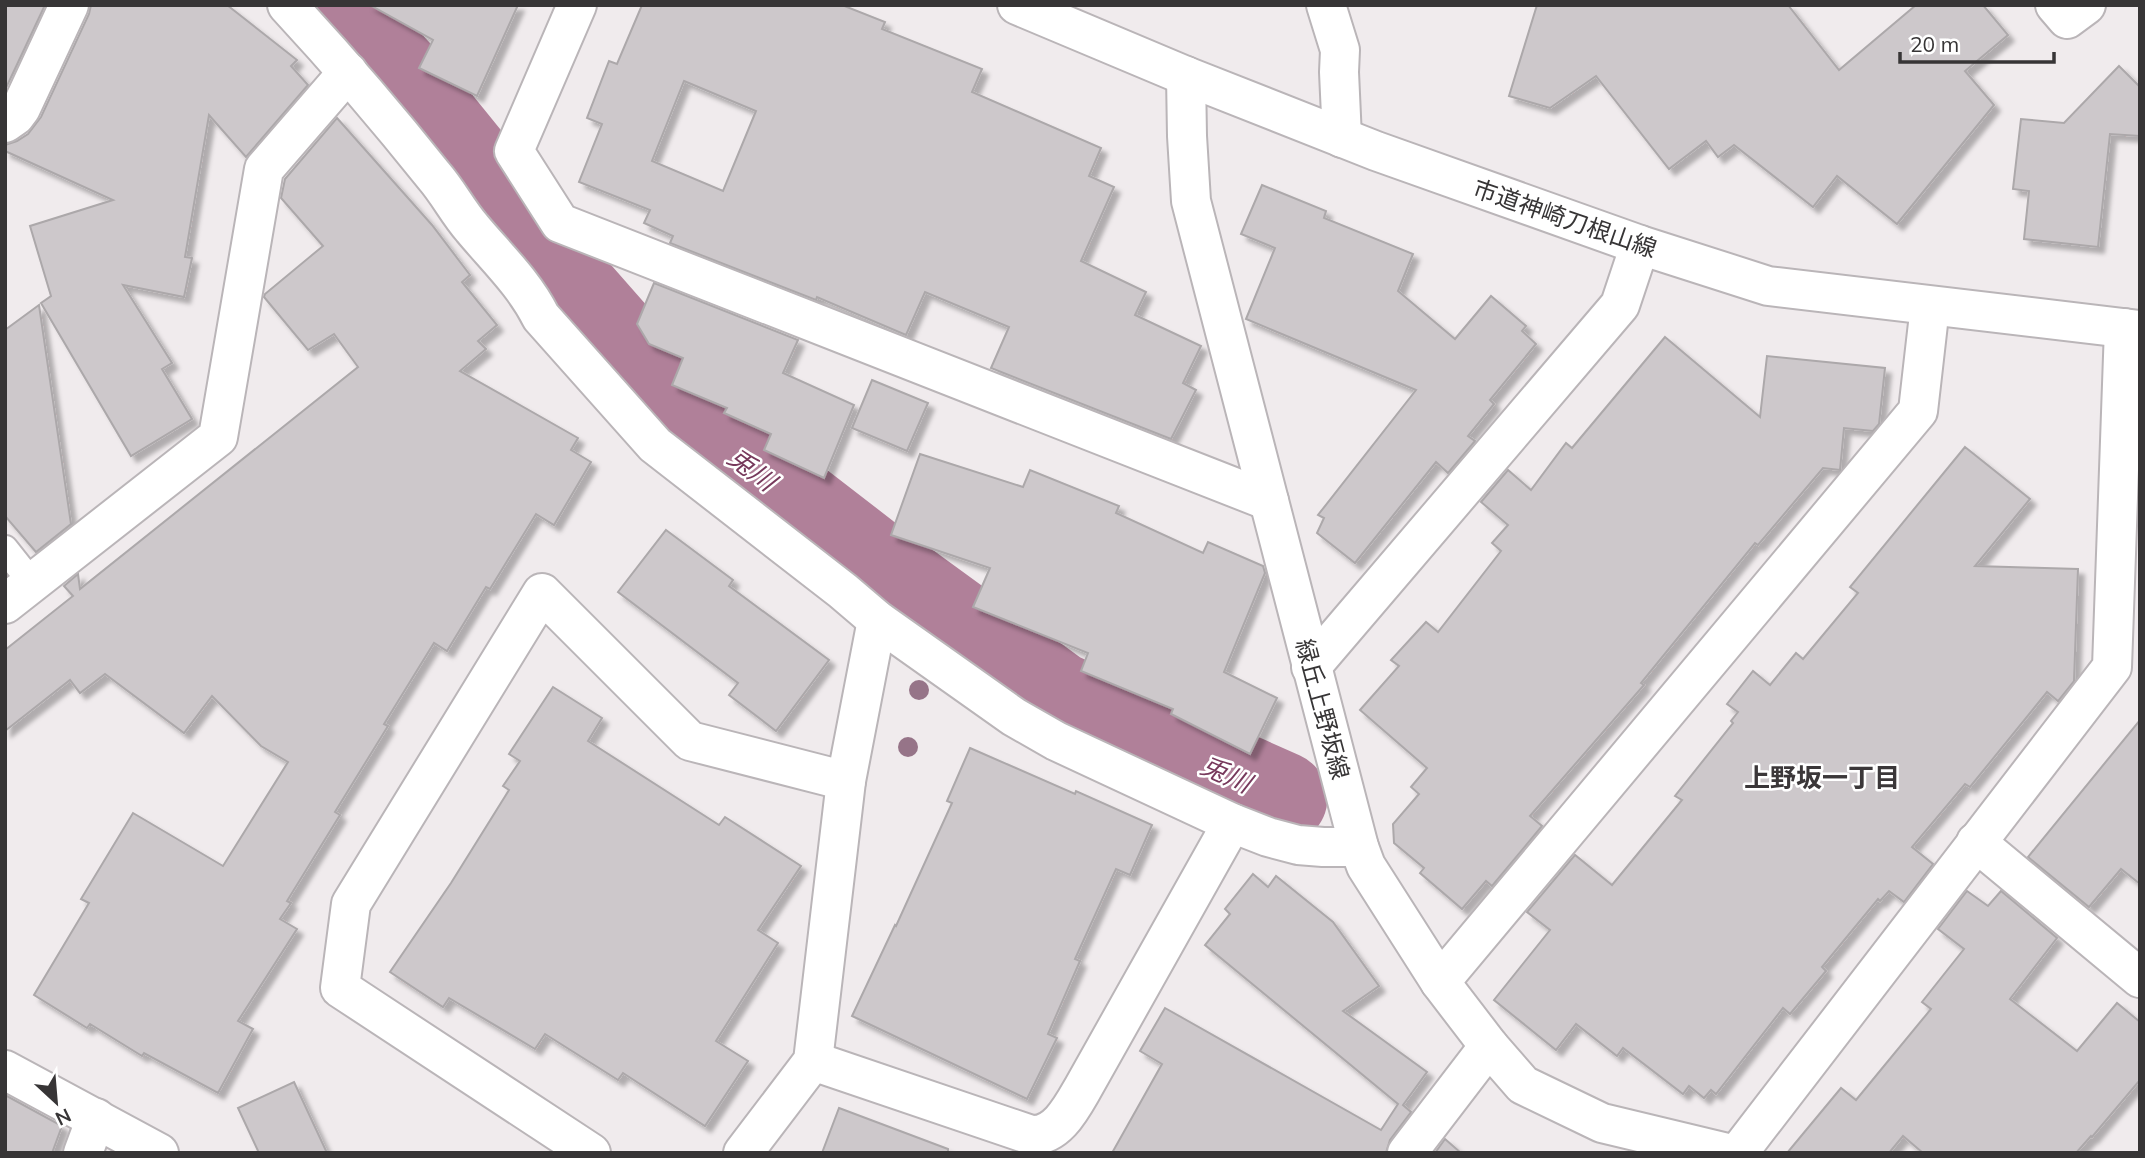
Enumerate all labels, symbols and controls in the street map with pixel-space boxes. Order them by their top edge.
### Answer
scale bar [1900,21,2054,65]
text: 20 m [1910,31,1959,57]
street label: 市道神崎刀根山線 [1469,173,1661,263]
water label: 兎川 [721,440,785,500]
street label: 緑丘上野坂線 [1290,636,1356,782]
water label: 兎川 [1196,748,1259,801]
district label: 上野坂一丁目 [1744,761,1900,794]
north arrow [21,1067,91,1137]
text: N [52,1103,75,1131]

